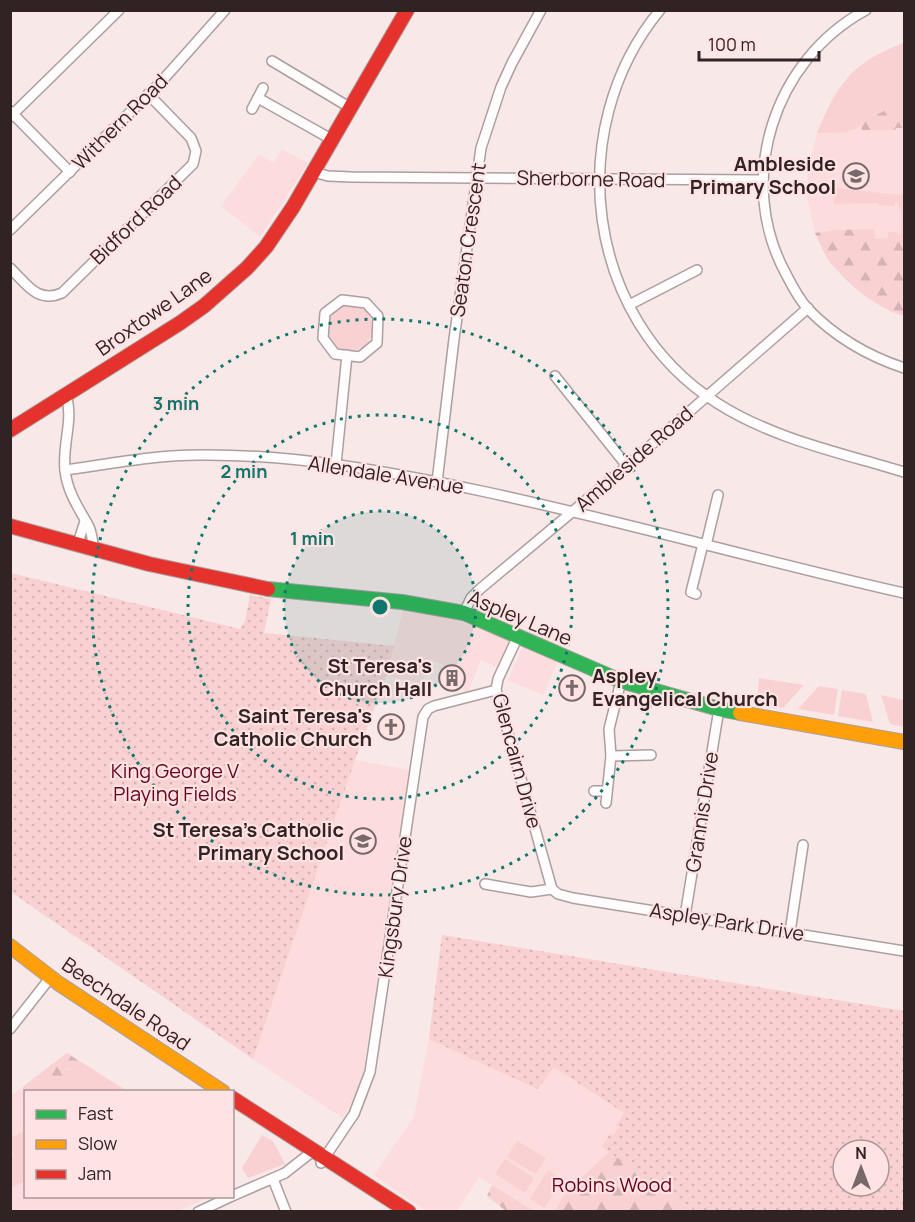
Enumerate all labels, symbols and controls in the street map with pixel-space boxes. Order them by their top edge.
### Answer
scale bar [699,24,819,62]
text: 100 m [708,32,756,56]
street label: Withern Road [66,68,173,175]
place label: Ambleside Primary School [690,150,836,200]
street label: Seaton Crescent [443,161,492,319]
school or university icon: Ambleside Primary School [841,161,871,191]
street label: Sherborne Road [516,164,666,193]
street label: Bidford Road [84,169,187,270]
street label: Broxtowe Lane [90,262,217,362]
text: 3 min [153,391,199,415]
street label: Ambleside Road [569,400,698,517]
street label: Allendale Avenue [306,449,466,500]
text: 2 min [221,459,267,483]
text: 1 min [290,526,334,550]
street label: Aspley Lane [464,584,576,652]
centre of rings [370,597,390,617]
place label: St Teresa's Church Hall [319,652,432,702]
place label: Aspley Evangelical Church [592,662,778,712]
building icon: St Teresa's Church Hall [437,663,467,693]
church icon: Aspley Evangelical Church [557,673,587,703]
street label: Glencairn Drive [487,690,548,831]
place label: Saint Teresa's Catholic Church [214,702,372,752]
church icon: Saint Teresa's Catholic Church [376,712,406,742]
street label: Grannis Drive [679,750,724,874]
park label: King George V Playing Fields [111,757,239,807]
place label: St Teresa's Catholic Primary School [153,816,344,866]
school or university icon: St Teresa's Catholic Primary School [348,826,378,856]
street label: Kingsbury Drive [371,834,418,980]
street label: Aspley Park Drive [648,896,806,947]
street label: Beechdale Road [57,951,196,1057]
legend [24,1090,234,1198]
text: Fast [78,1101,113,1125]
text: Slow [78,1131,118,1155]
north arrow [831,1138,891,1198]
text: N [855,1142,867,1164]
text: Jam [78,1161,112,1185]
park label: Robins Wood [552,1171,672,1198]

